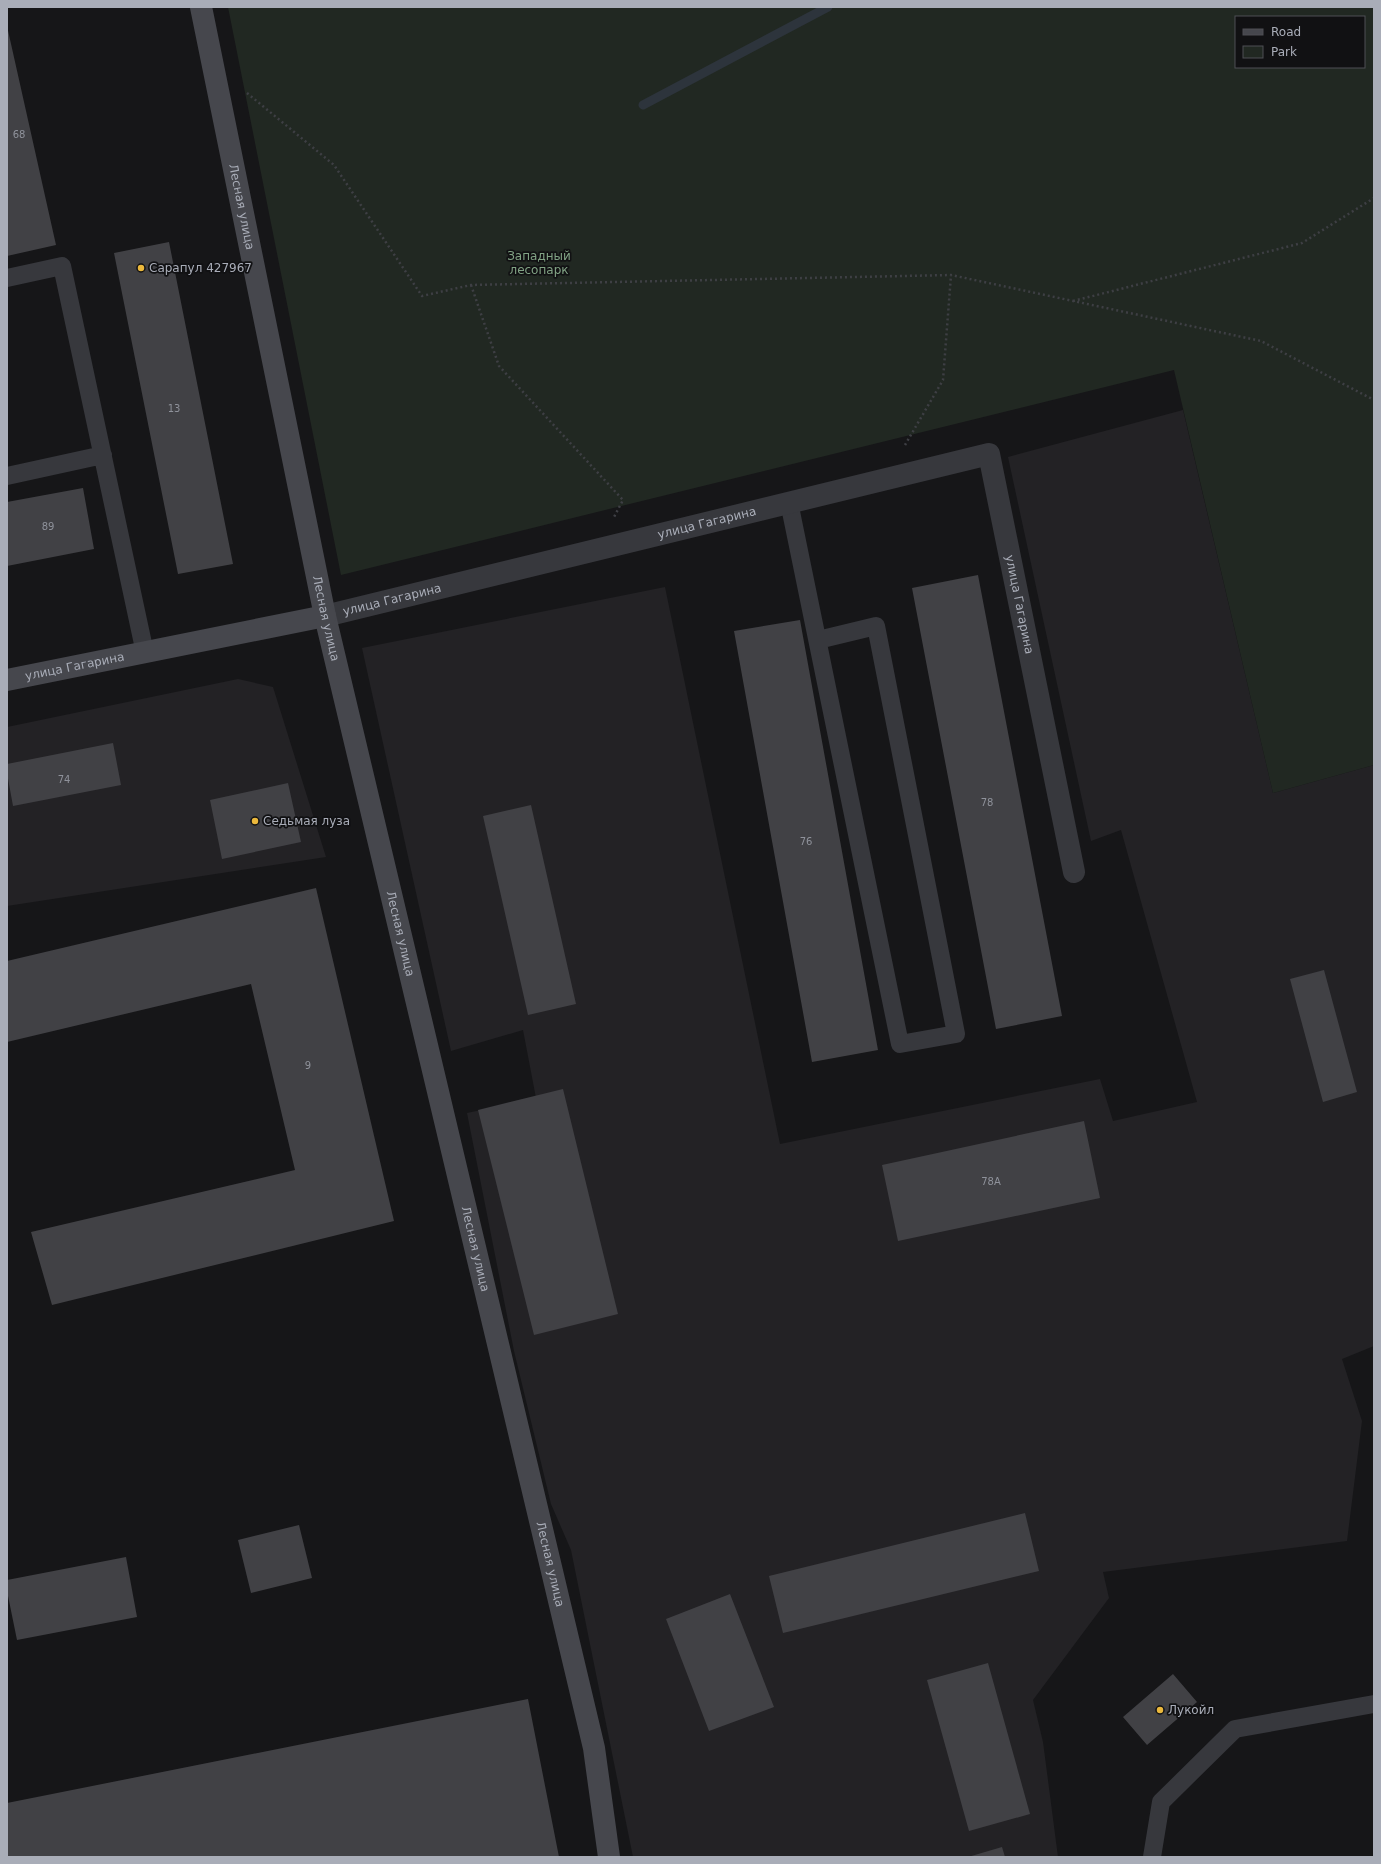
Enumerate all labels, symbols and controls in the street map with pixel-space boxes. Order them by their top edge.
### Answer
legend [1235,16,1365,68]
text: Road [1271,25,1301,39]
text: Park [1271,45,1297,59]
house number: 68 [13,129,25,140]
street label: Лесная улица [226,163,257,251]
park label: Западный лесопарк [507,249,571,277]
place label: Сарапул 427967 [149,261,252,275]
marker: Сарапул 427967 [136,263,146,273]
house number: 13 [168,403,180,414]
street label: улица Гагарина [656,504,758,542]
house number: 89 [42,521,54,532]
street label: улица Гагарина [1003,554,1037,655]
street label: Лесная улица [310,574,342,663]
street label: улица Гагарина [341,581,443,618]
street label: улица Гагарина [24,650,126,683]
house number: 74 [58,774,70,785]
house number: 78 [981,797,993,808]
place label: Седьмая луза [263,814,350,828]
marker: Седьмая луза [250,816,260,826]
house number: 76 [800,836,812,847]
street label: Лесная улица [384,890,417,978]
house number: 9 [305,1060,311,1071]
house number: 78А [981,1176,1001,1187]
street label: Лесная улица [458,1205,492,1293]
street label: Лесная улица [533,1520,567,1608]
place label: Лукойл [1168,1703,1214,1717]
marker: Лукойл [1155,1705,1165,1715]

